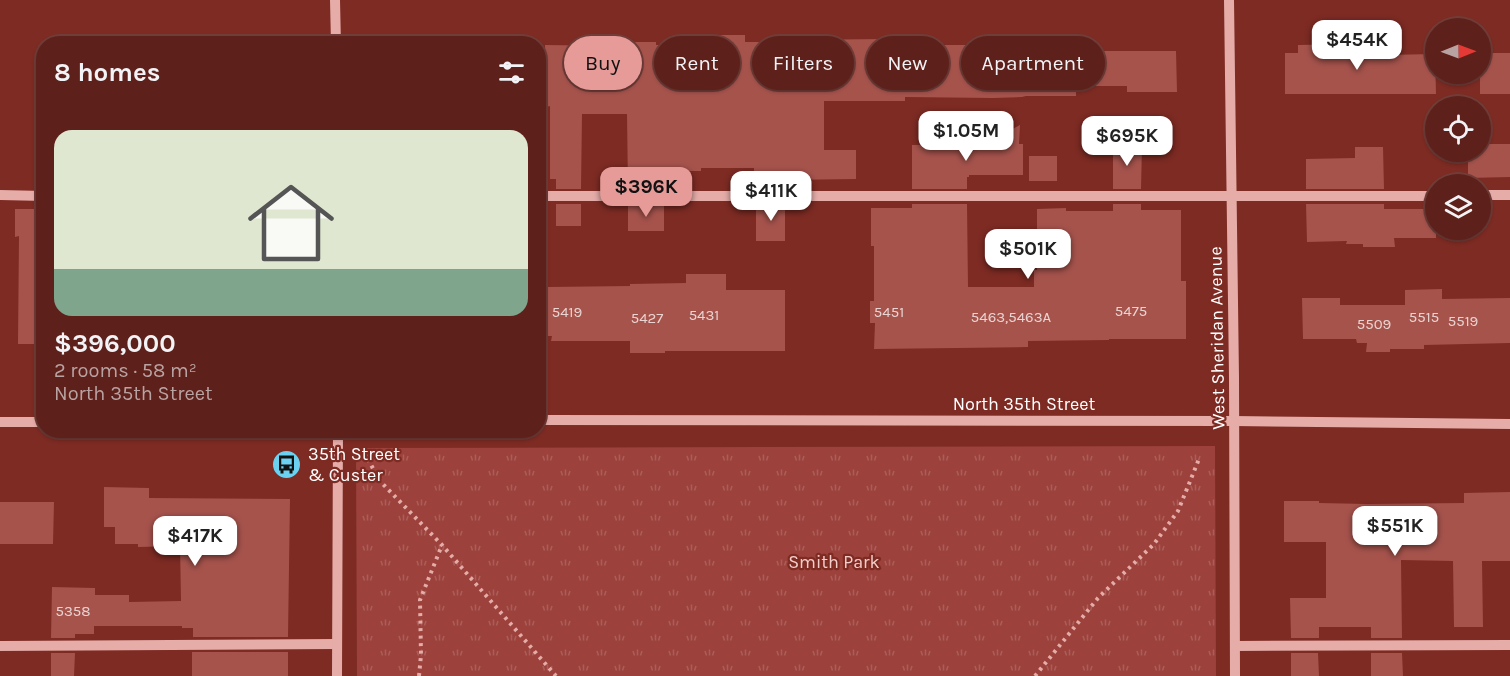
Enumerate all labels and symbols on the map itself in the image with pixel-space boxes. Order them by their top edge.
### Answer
north arrow [1425,18,1491,84]
pin: $454K [1315,20,1399,71]
pin: $1.05M [917,111,1015,162]
pin: $695K [1085,116,1169,167]
pin: $396K [604,167,688,218]
pin: $411K [729,171,813,222]
pin: $501K [986,229,1070,280]
street label: West Sheridan Avenue [1204,246,1230,430]
house number: 5475 [1115,302,1147,320]
house number: 5419 [552,303,582,321]
house number: 5451 [874,303,904,321]
house number: 5431 [689,306,719,324]
house number: 5463,5463A [971,308,1052,326]
house number: 5515 [1409,308,1439,326]
house number: 5427 [631,309,663,327]
house number: 5519 [1448,312,1478,330]
house number: 5509 [1357,315,1391,333]
street label: North 35th Street [953,393,1096,415]
place label: 35th Street & Custer [308,443,400,486]
bus stop icon: 35th Street & Custer [271,448,303,480]
pin: $551K [1353,506,1437,557]
pin: $417K [153,516,237,567]
park label: Smith Park [788,551,880,573]
house number: 5358 [55,602,91,620]

